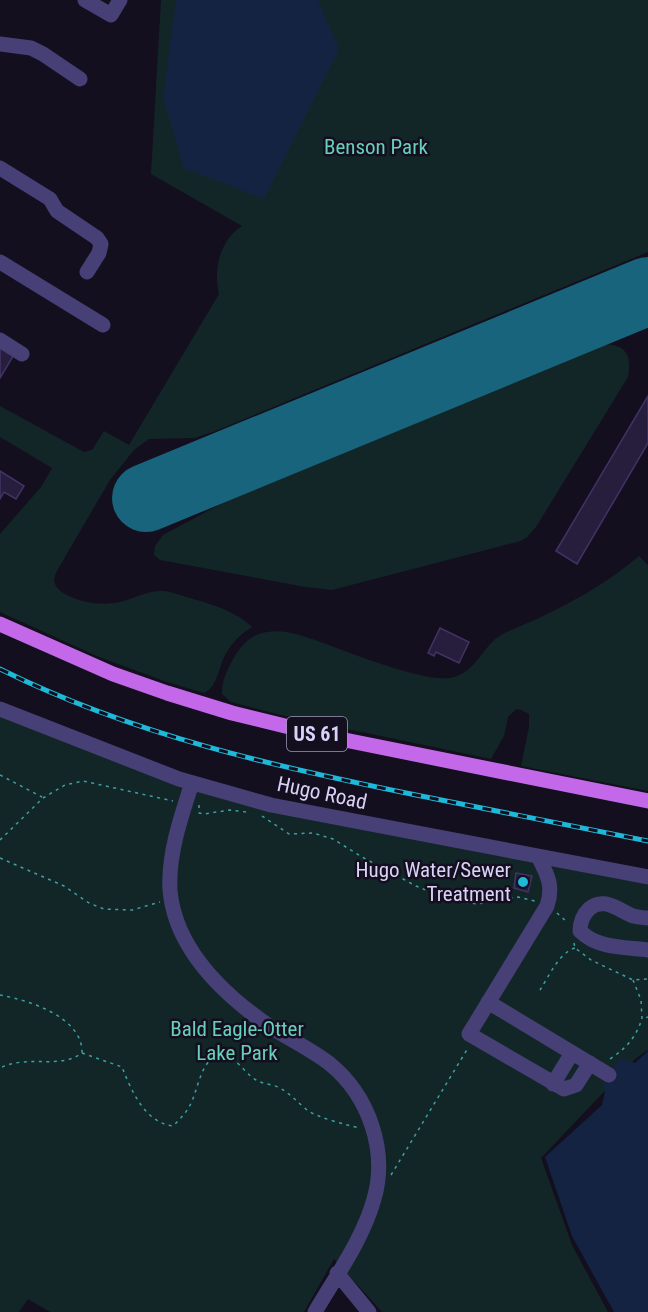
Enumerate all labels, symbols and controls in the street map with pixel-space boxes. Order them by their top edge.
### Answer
park label: Benson Park [324,135,429,159]
road number: US 61 [287,717,347,751]
street label: Hugo Road [275,772,369,814]
place label: Hugo Water/Sewer Treatment [356,858,511,906]
marker: Hugo Water/Sewer Treatment [516,875,530,889]
park label: Bald Eagle-Otter Lake Park [170,1017,304,1065]

